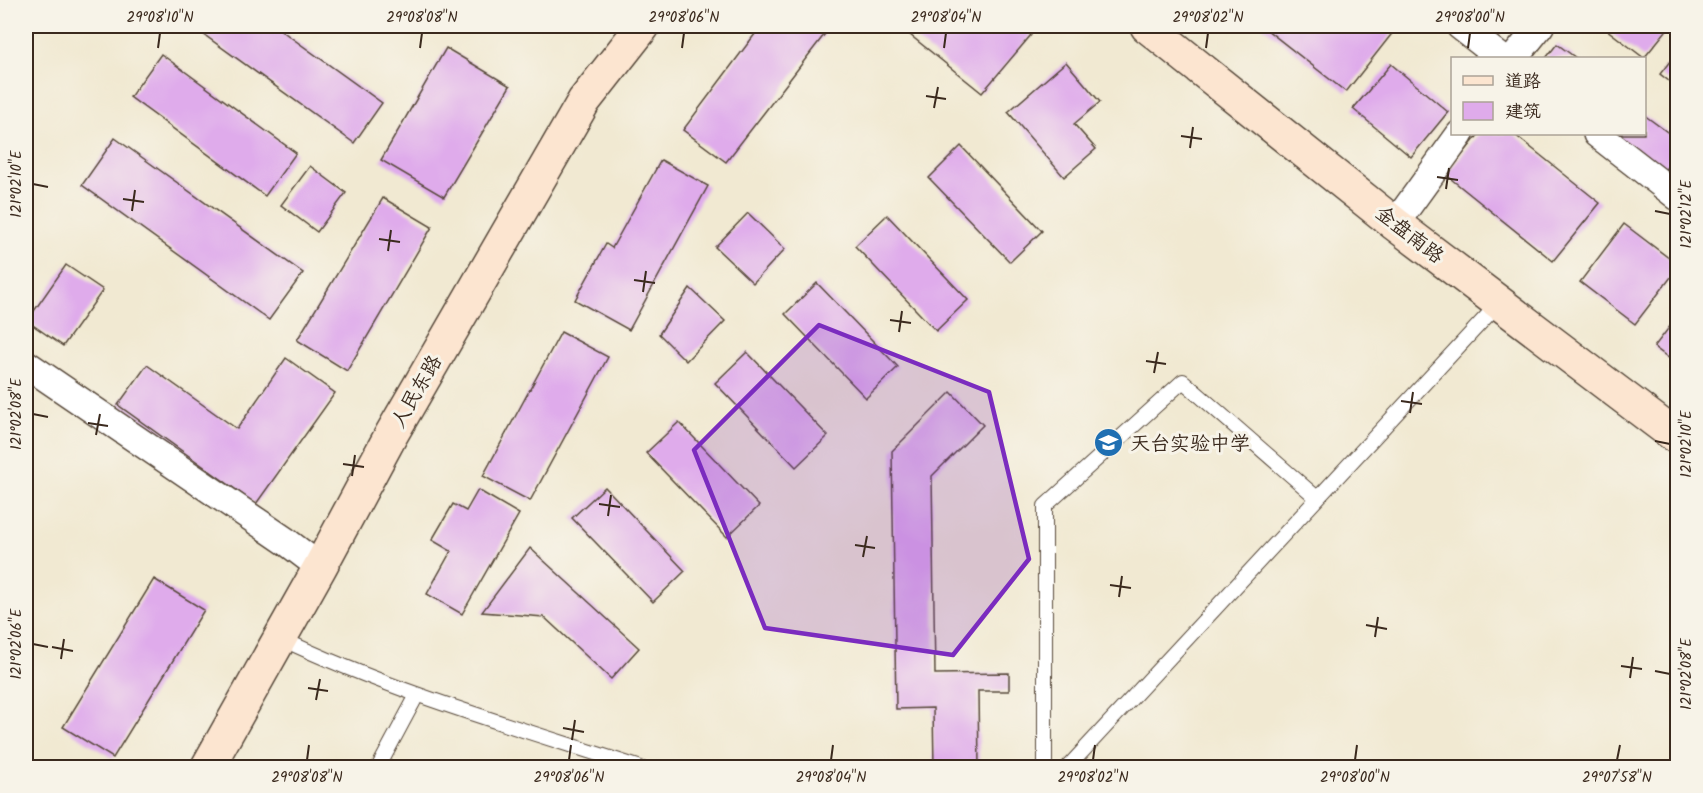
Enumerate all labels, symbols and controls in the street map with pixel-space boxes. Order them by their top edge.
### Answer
text: 29°08'10"N [126,6,194,30]
text: 29°08'08"N [386,6,458,30]
text: 29°08'06"N [649,6,719,30]
text: 29°08'04"N [911,6,981,30]
text: 29°08'02"N [1172,6,1244,30]
text: 29°08'00"N [1435,6,1505,30]
legend [1451,57,1646,135]
text: 道路 [1505,68,1541,97]
text: 建筑 [1505,98,1541,127]
text: 121°02'10"E [5,149,29,218]
text: 121°02'12"E [1675,178,1699,248]
street label: 金盘南路 [1367,198,1451,273]
street label: 人民东路 [384,348,452,435]
text: 121°02'08"E [5,377,29,450]
text: 121°02'10"E [1675,409,1699,478]
school or university icon: 天台实验中学 [1093,427,1125,459]
place label: 天台实验中学 [1130,429,1250,461]
text: 121°02'06"E [5,607,29,680]
text: 121°02'08"E [1675,637,1699,710]
text: 29°08'08"N [271,766,343,790]
text: 29°08'06"N [534,766,604,790]
text: 29°08'04"N [796,766,866,790]
text: 29°08'02"N [1057,766,1129,790]
text: 29°08'00"N [1320,766,1390,790]
text: 29°07'58"N [1582,766,1652,790]

